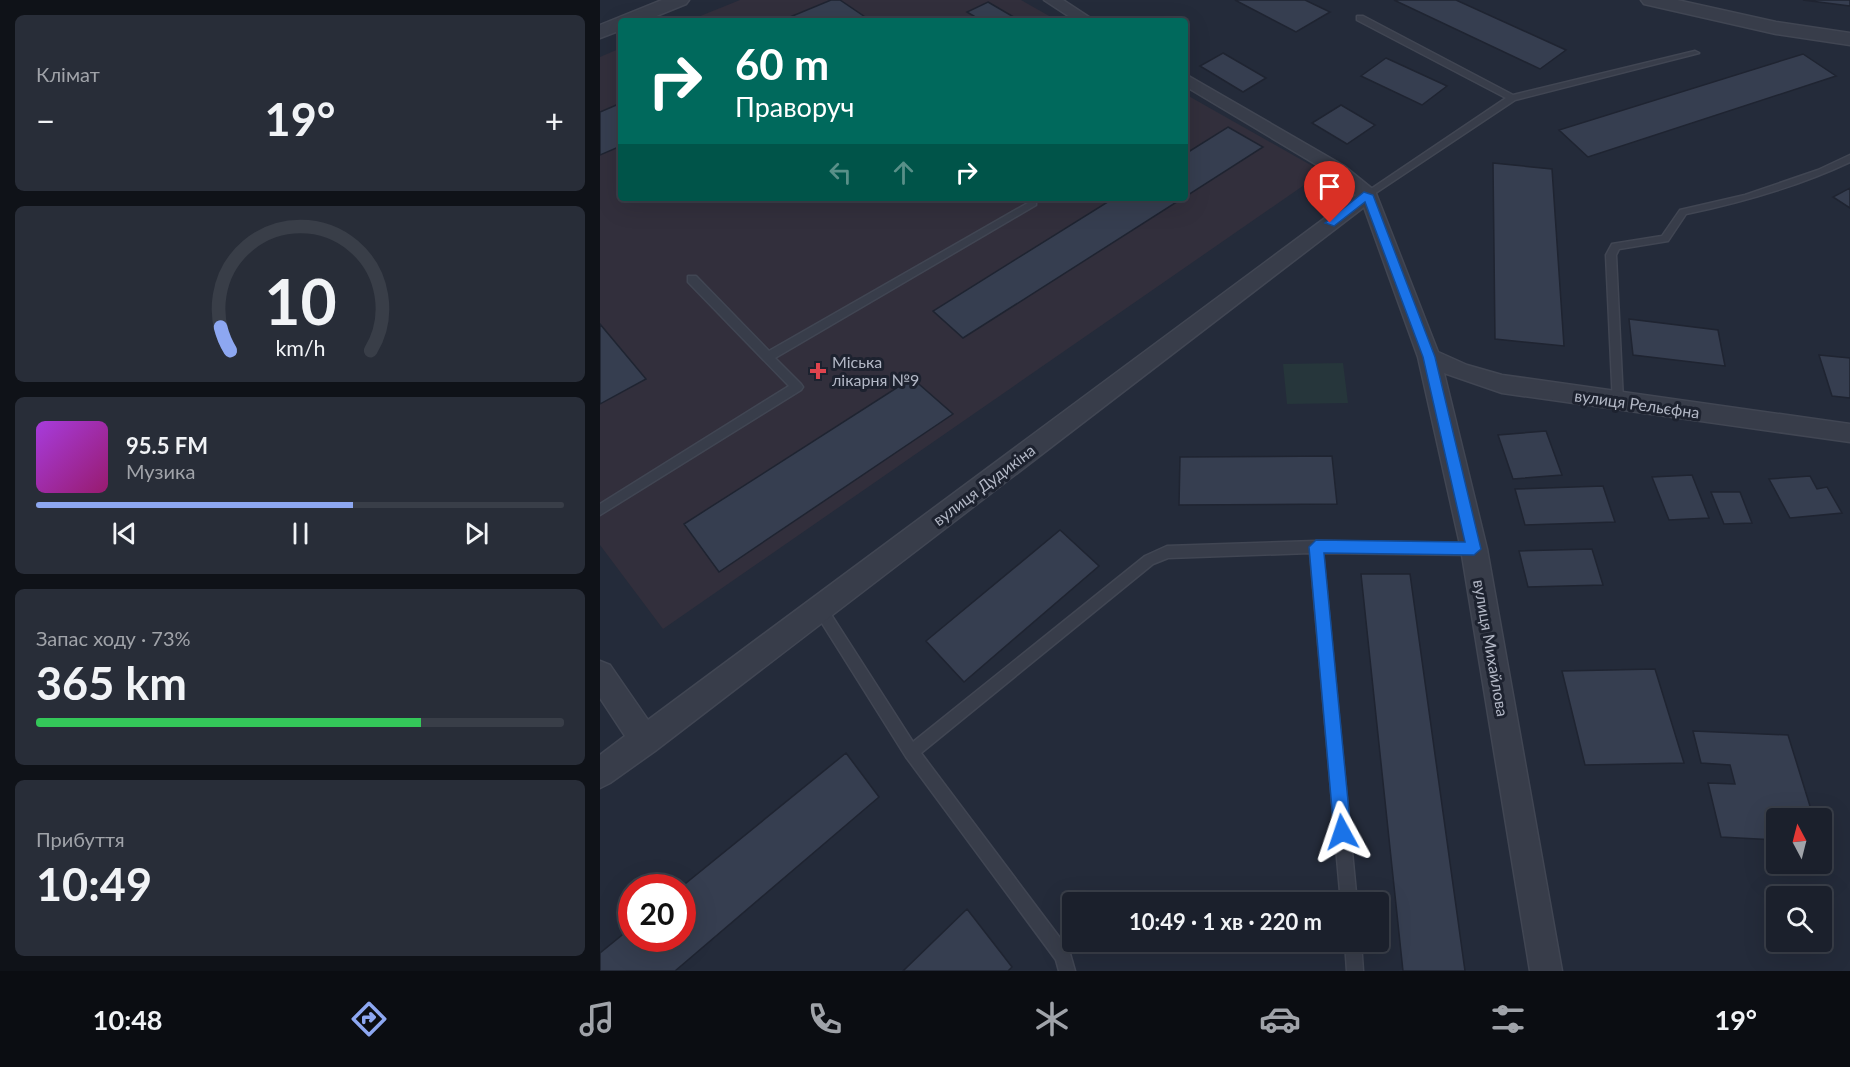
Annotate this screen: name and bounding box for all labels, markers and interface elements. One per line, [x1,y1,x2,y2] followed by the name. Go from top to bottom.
[735,39,829,89] text: 60 m
[636,42,714,120] icon: right
[36,62,100,86] text: Клімат
[735,90,855,123] text: Праворуч
[265,92,335,146] text: 19°
[36,100,55,140] text: −
[545,100,564,140] text: +
[824,156,857,189] icon: left
[887,156,920,189] icon: ahead
[950,156,983,189] icon: right
[1304,161,1355,223] pin
[1313,170,1346,203] icon: arrive
[264,263,336,338] text: 10
[275,336,325,362] text: km/h
[832,352,919,389] place label: Міська лікарня №9
[809,362,827,380] marker: Міська лікарня №9
[1573,385,1701,422] street label: вулиця Рельєфна
[126,432,208,459] text: 95.5 FM
[929,440,1039,529] street label: вулиця Дудикіна
[126,459,195,483] text: Музика
[108,517,141,550] icon: previous
[284,517,317,550] icon: pause
[460,517,493,550] icon: next
[1470,578,1513,718] street label: вулиця Михайлова
[36,626,191,650] text: Запас ходу · 73%
[36,656,187,710] text: 365 km
[1310,800,1374,864] position arrow
[1766,808,1832,874] north arrow
[1766,808,1832,952] map controls
[36,827,125,851] text: Прибуття
[36,857,152,911] text: 10:49
[618,874,696,952] speed limit sign: 20
[1766,886,1832,952] button: search
[1129,908,1322,935] text: 10:49 · 1 хв · 220 m
[348,998,390,1040] icon: directions
[576,998,618,1040] icon: music
[804,998,846,1040] icon: phone
[1031,998,1073,1040] icon: climate
[1259,998,1301,1040] icon: car
[1487,998,1529,1040] icon: filters
[93,1003,162,1036] text: 10:48
[1714,1003,1757,1036] text: 19°

